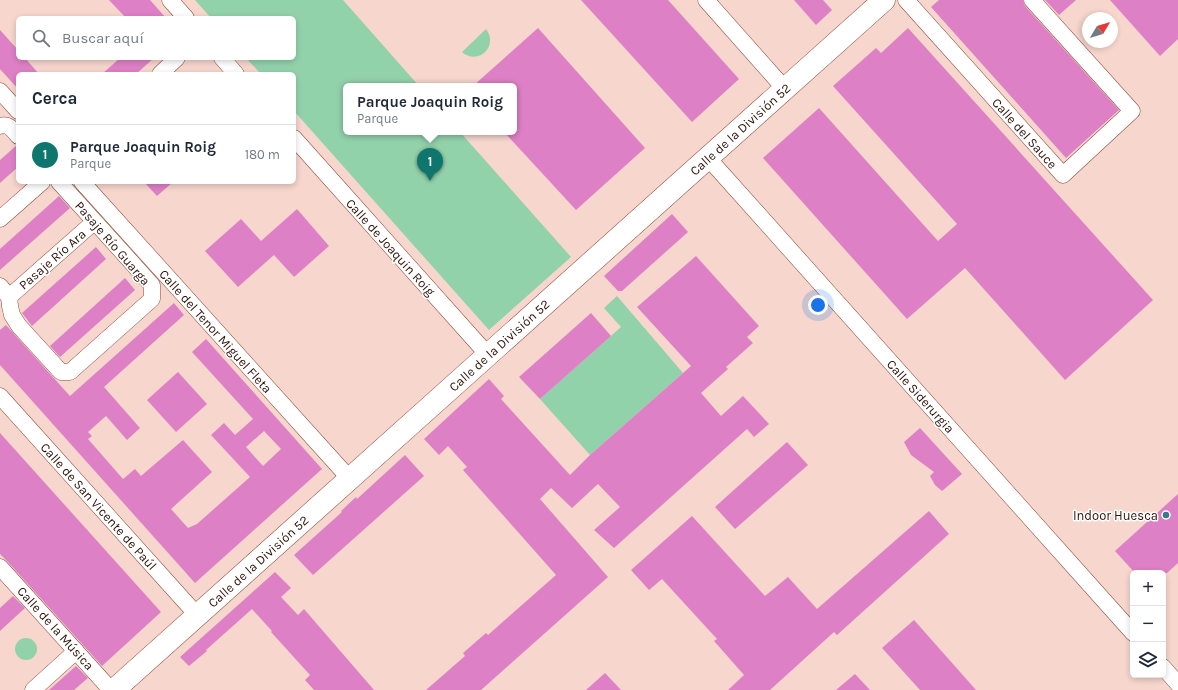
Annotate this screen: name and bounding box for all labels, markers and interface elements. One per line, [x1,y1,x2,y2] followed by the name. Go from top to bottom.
[1082,12,1118,48] north arrow
[16,16,296,60] search box
[30,27,52,49] icon: search
[62,29,144,47] text: Buscar aquí
[687,80,794,178] street label: Calle de la División 52
[343,83,517,135] popup
[32,88,77,108] text: Cerca
[357,93,503,111] text: Parque Joaquin Roig
[989,95,1060,172] street label: Calle del Sauce
[357,111,398,126] text: Parque
[70,138,216,156] text: Parque Joaquin Roig
[43,147,47,162] text: 1
[245,147,280,162] text: 180 m
[417,148,443,181] pin: 1
[70,156,111,171] text: Parque
[342,196,439,300] street label: Calle de Joaquin Roig
[72,198,153,288] street label: Pasaje Río Guarga
[16,226,89,292] street label: Pasaje Río Ara
[156,267,275,396] street label: Calle del Tenor Miguel Fleta
[808,295,828,315] your location
[446,296,553,394] street label: Calle de la División 52
[884,356,958,436] street label: Calle Siderurgia
[38,440,160,573] street label: Calle de San Vicente de Paúl
[1073,508,1158,523] place label: Indoor Huesca
[1161,510,1171,520] marker: Indoor Huesca
[205,512,312,610] street label: Calle de la División 52
[1130,570,1166,678] map controls
[1130,570,1166,606] button: +
[14,584,97,673] street label: Calle de la Música
[1130,606,1166,642] button: −
[1130,642,1166,678] button: layers

